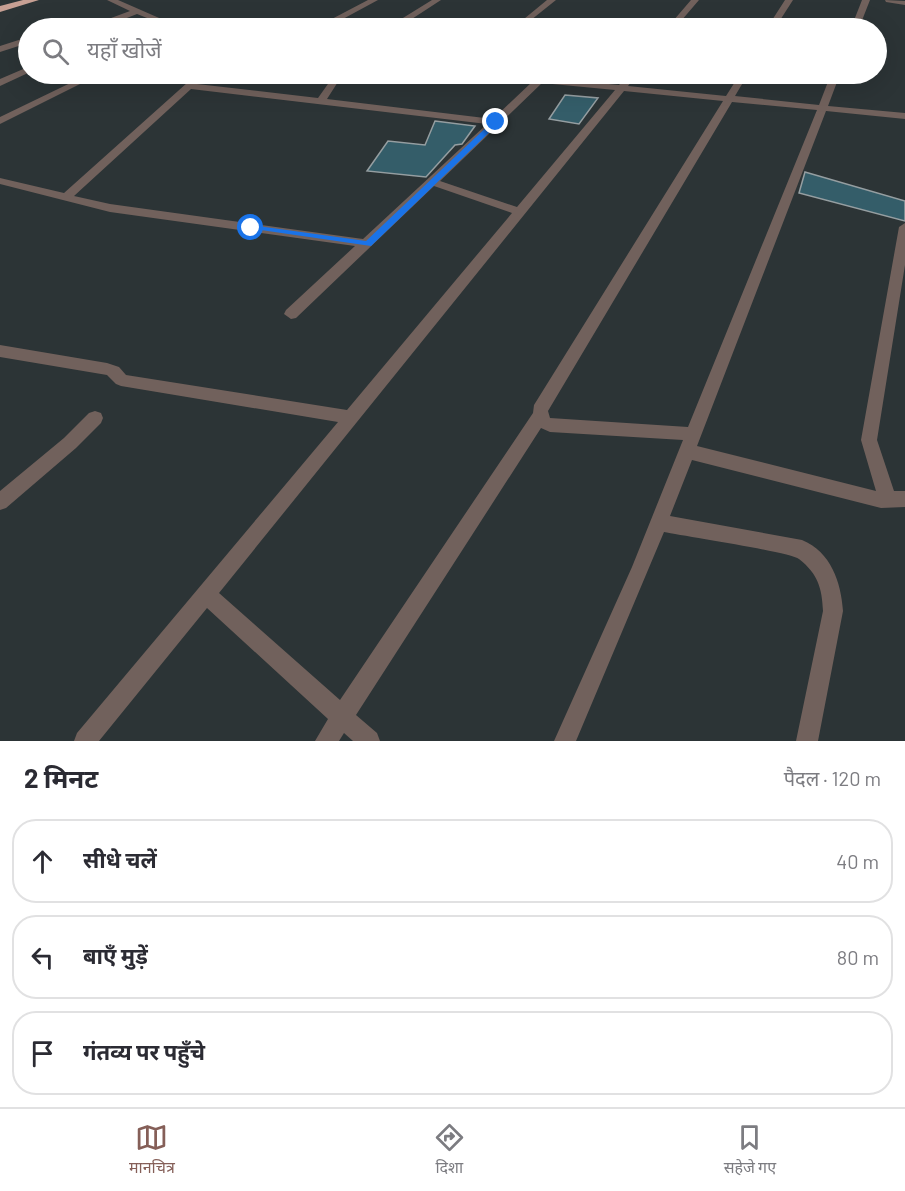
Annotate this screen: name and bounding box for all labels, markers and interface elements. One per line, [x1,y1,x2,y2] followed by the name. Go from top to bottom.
[18,18,887,84] search box
[39,35,72,68] icon: search
[87,36,162,62] text: यहाँ खोजें
[482,108,508,134] route end
[237,214,263,240] route start
[24,762,98,793] text: 2 मिनट
[784,766,881,790] text: पैदल · 120 m
[26,845,59,878] icon: ahead
[83,846,157,872] text: सीधे चलें
[836,849,879,873] text: 40 m
[26,941,59,974] icon: left
[83,942,148,968] text: बाएँ मुड़ें
[837,945,879,969] text: 80 m
[26,1037,59,1070] icon: arrive
[83,1038,205,1064] text: गंतव्य पर पहुँचे
[129,1121,175,1180] tab: मानचित्र
[433,1121,466,1180] tab: दिशा
[724,1121,776,1180] tab: सहेजे गए

